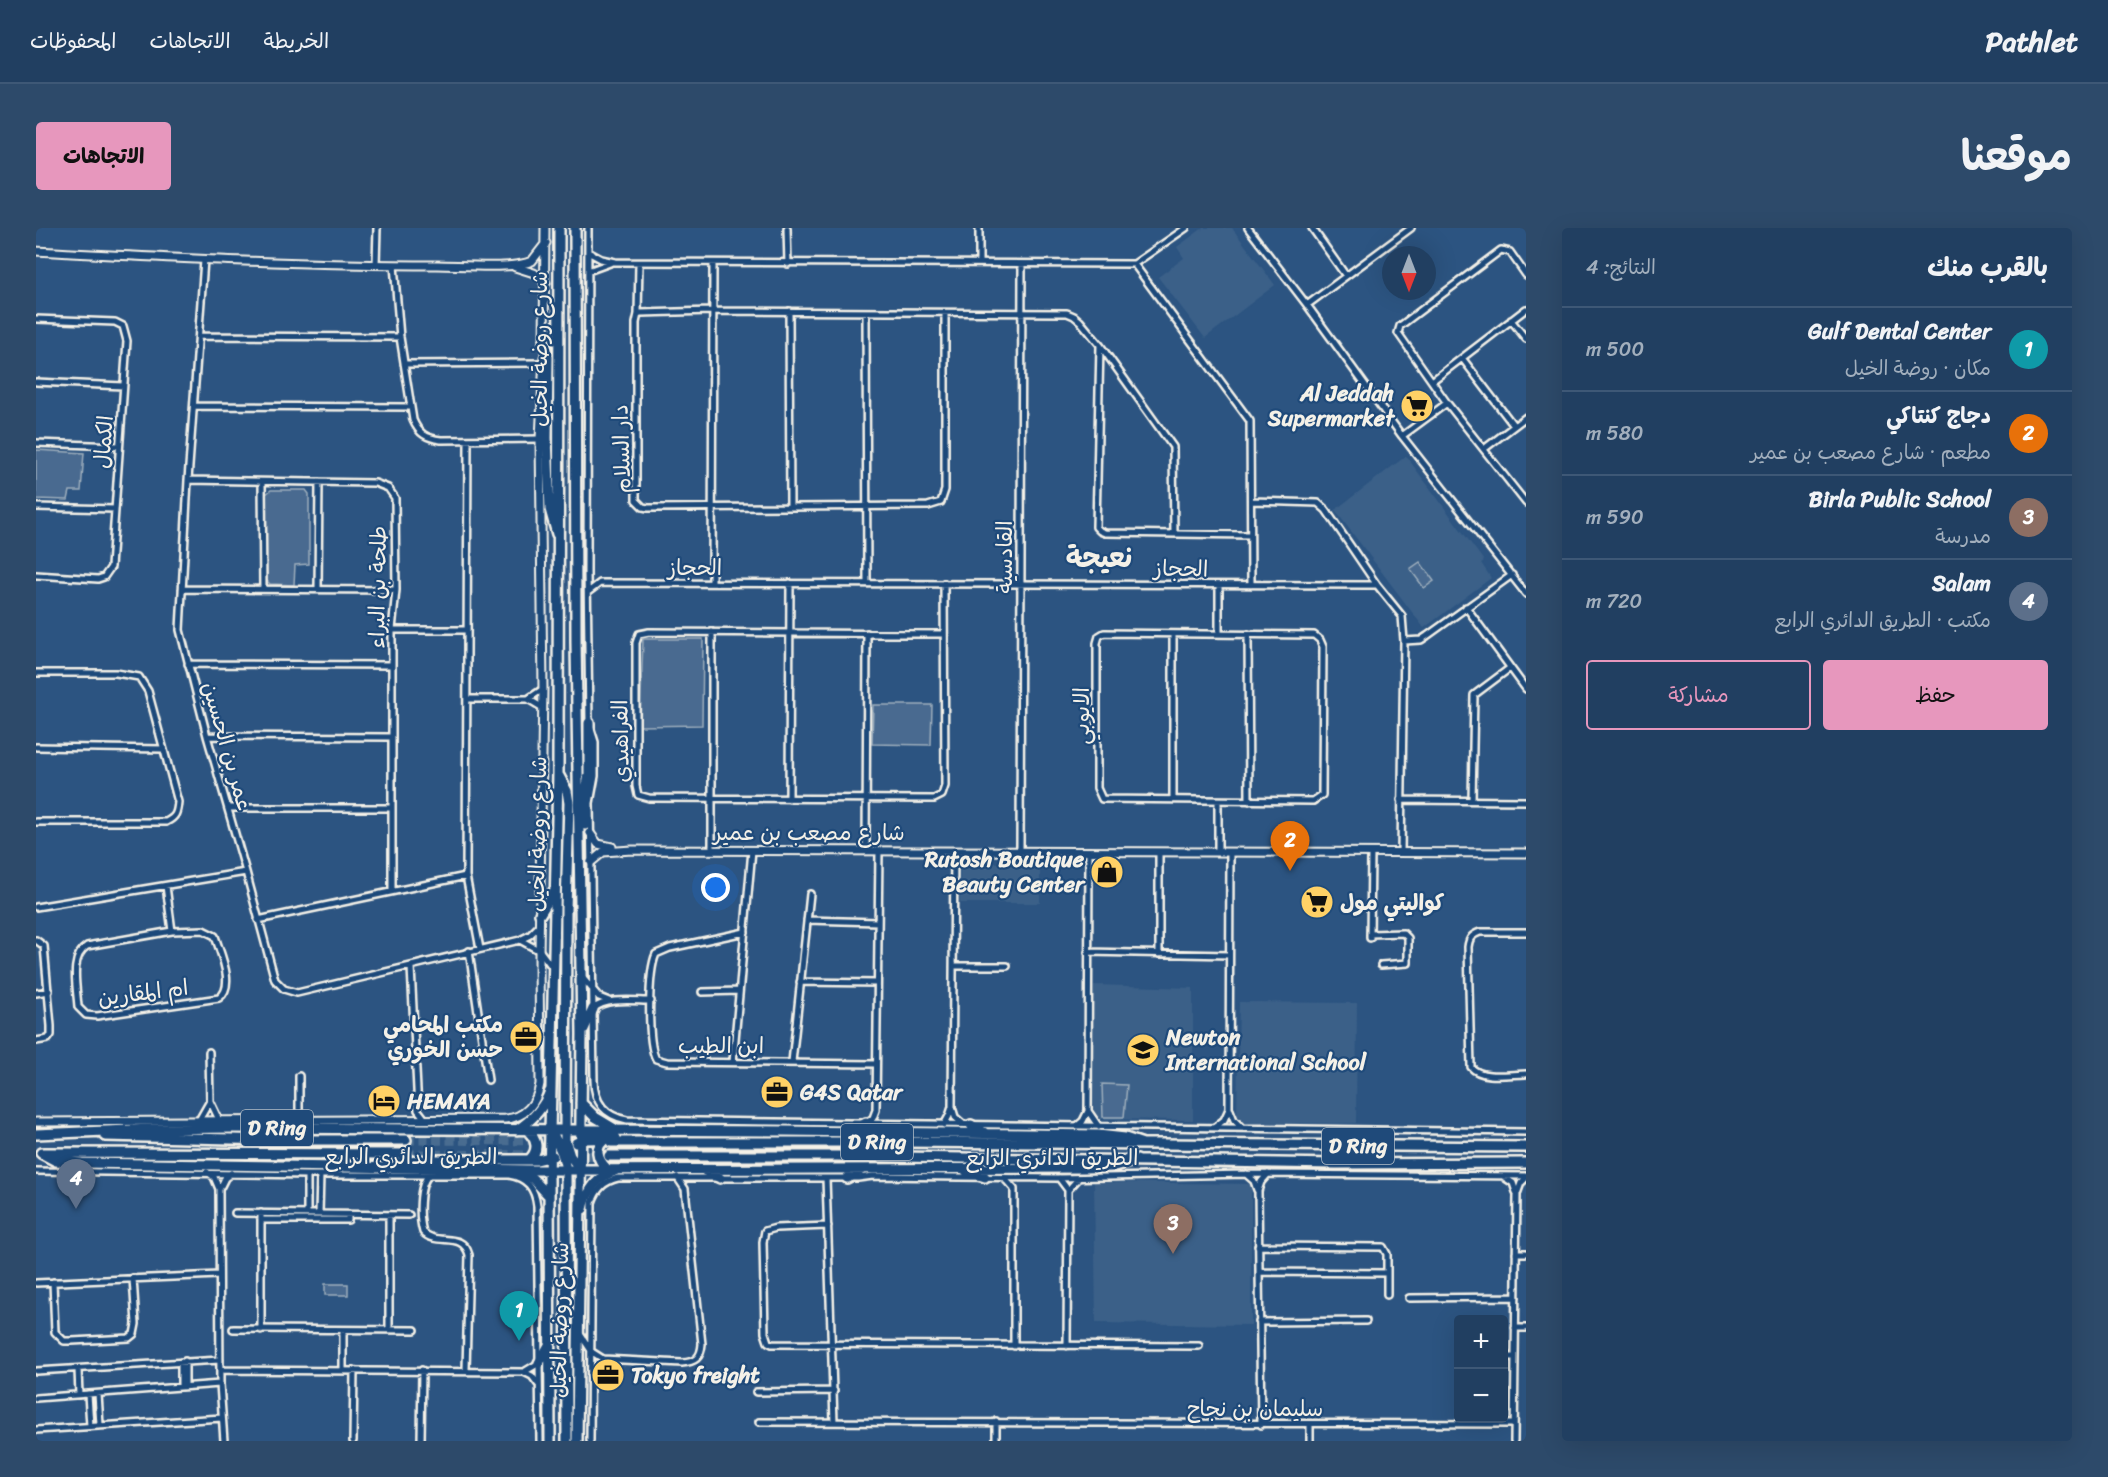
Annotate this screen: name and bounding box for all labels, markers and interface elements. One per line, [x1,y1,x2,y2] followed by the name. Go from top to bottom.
[1985,17,2078,66] text: Pathlet
[30,22,116,60] text: المحفوظات
[149,22,231,60] text: الاتجاهات
[264,22,329,60] text: الخريطة
[1961,119,2072,193] text: موقعنا
[36,122,171,190] button: الاتجاهات
[1927,244,2048,290] text: بالقرب منك
[1382,246,1436,300] north arrow
[1586,250,1656,285] text: النتائج: 4
[520,271,559,427] street label: شارع روضة الخيل
[1808,312,1991,351] text: Gulf Dental Center
[1586,332,1644,367] text: 500 m
[2024,332,2033,367] text: 1
[1845,351,1991,386] text: مكان · روضة الخيل
[1267,374,1395,438] place label: Al Jeddah Supermarket
[1399,388,1435,424] supermarket icon: Al Jeddah Supermarket
[1886,396,1991,435] text: دجاج كنتاكي
[600,404,643,494] street label: دار السلام
[82,414,125,470] street label: الكمال
[1586,416,1644,451] text: 580 m
[2023,416,2034,451] text: 2
[1750,435,1991,470] text: مطعم · شارع مصعب بن عمير
[1809,480,1991,519] text: Birla Public School
[1586,500,1644,535] text: 590 m
[2023,500,2034,535] text: 3
[1935,519,1991,554] text: مدرسة
[985,520,1024,594] street label: القادسية
[357,525,398,649] street label: طلحة بن البراء
[1066,533,1132,582] district label: نعيجة
[666,548,722,587] street label: الحجاز
[1151,548,1209,588] street label: الحجاز
[1932,564,1991,603] text: Salam
[1586,584,1642,619] text: 720 m
[2022,584,2035,619] text: 4
[1774,603,1991,638] text: مكتب · الطريق الدائري الرابع
[1586,660,1811,730] button: مشاركة
[1823,660,2048,730] button: حفظ
[191,677,265,815] street label: عمر بن الحسين
[1062,687,1101,745] street label: الايوبي
[600,699,641,783] street label: الفراهيدي
[517,756,558,912] street label: شارع روضة الخيل
[711,813,905,852] street label: شارع مصعب بن عمير
[1270,822,1310,871] pin: 2
[924,840,1086,904] place label: Rutosh Boutique Beauty Center
[1089,854,1125,890] shop icon: Rutosh Boutique Beauty Center
[701,873,730,902] your location
[1340,883,1445,922] place label: كواليتي مول
[1299,884,1335,920] supermarket icon: كواليتي مول
[95,968,191,1017] street label: ام المقارين
[383,1005,503,1069] place label: مكتب المحامي حسن الخوري
[1165,1018,1368,1082] place label: Newton International School
[508,1019,544,1055] office icon: مكتب المحامي حسن الخوري
[678,1026,764,1065] street label: ابن الطيب
[1125,1032,1161,1068] school or university icon: Newton International School
[799,1073,904,1112] place label: G4S Qatar
[759,1074,795,1110] office icon: G4S Qatar
[406,1082,491,1121] place label: HEMAYA
[366,1083,402,1119] hotel icon: HEMAYA
[241,1110,313,1146] road number: D Ring
[841,1124,913,1160] road number: D Ring
[1322,1128,1394,1164] road number: D Ring
[325,1137,498,1176] street label: الطريق الدائري الرابع
[966,1138,1139,1177] street label: الطريق الدائري الرابع
[56,1160,96,1209] pin: 4
[1154,1204,1192,1254] pin: 3
[539,1242,580,1398] street label: شارع روضة الخيل
[500,1292,538,1341] pin: 1
[1454,1315,1508,1423] map controls
[1454,1315,1508,1369] button: +
[631,1356,760,1395] place label: Tokyo freight
[590,1357,626,1393] office icon: Tokyo freight
[1454,1369,1508,1423] button: −
[1187,1389,1323,1428] street label: سليمان بن نجاح

